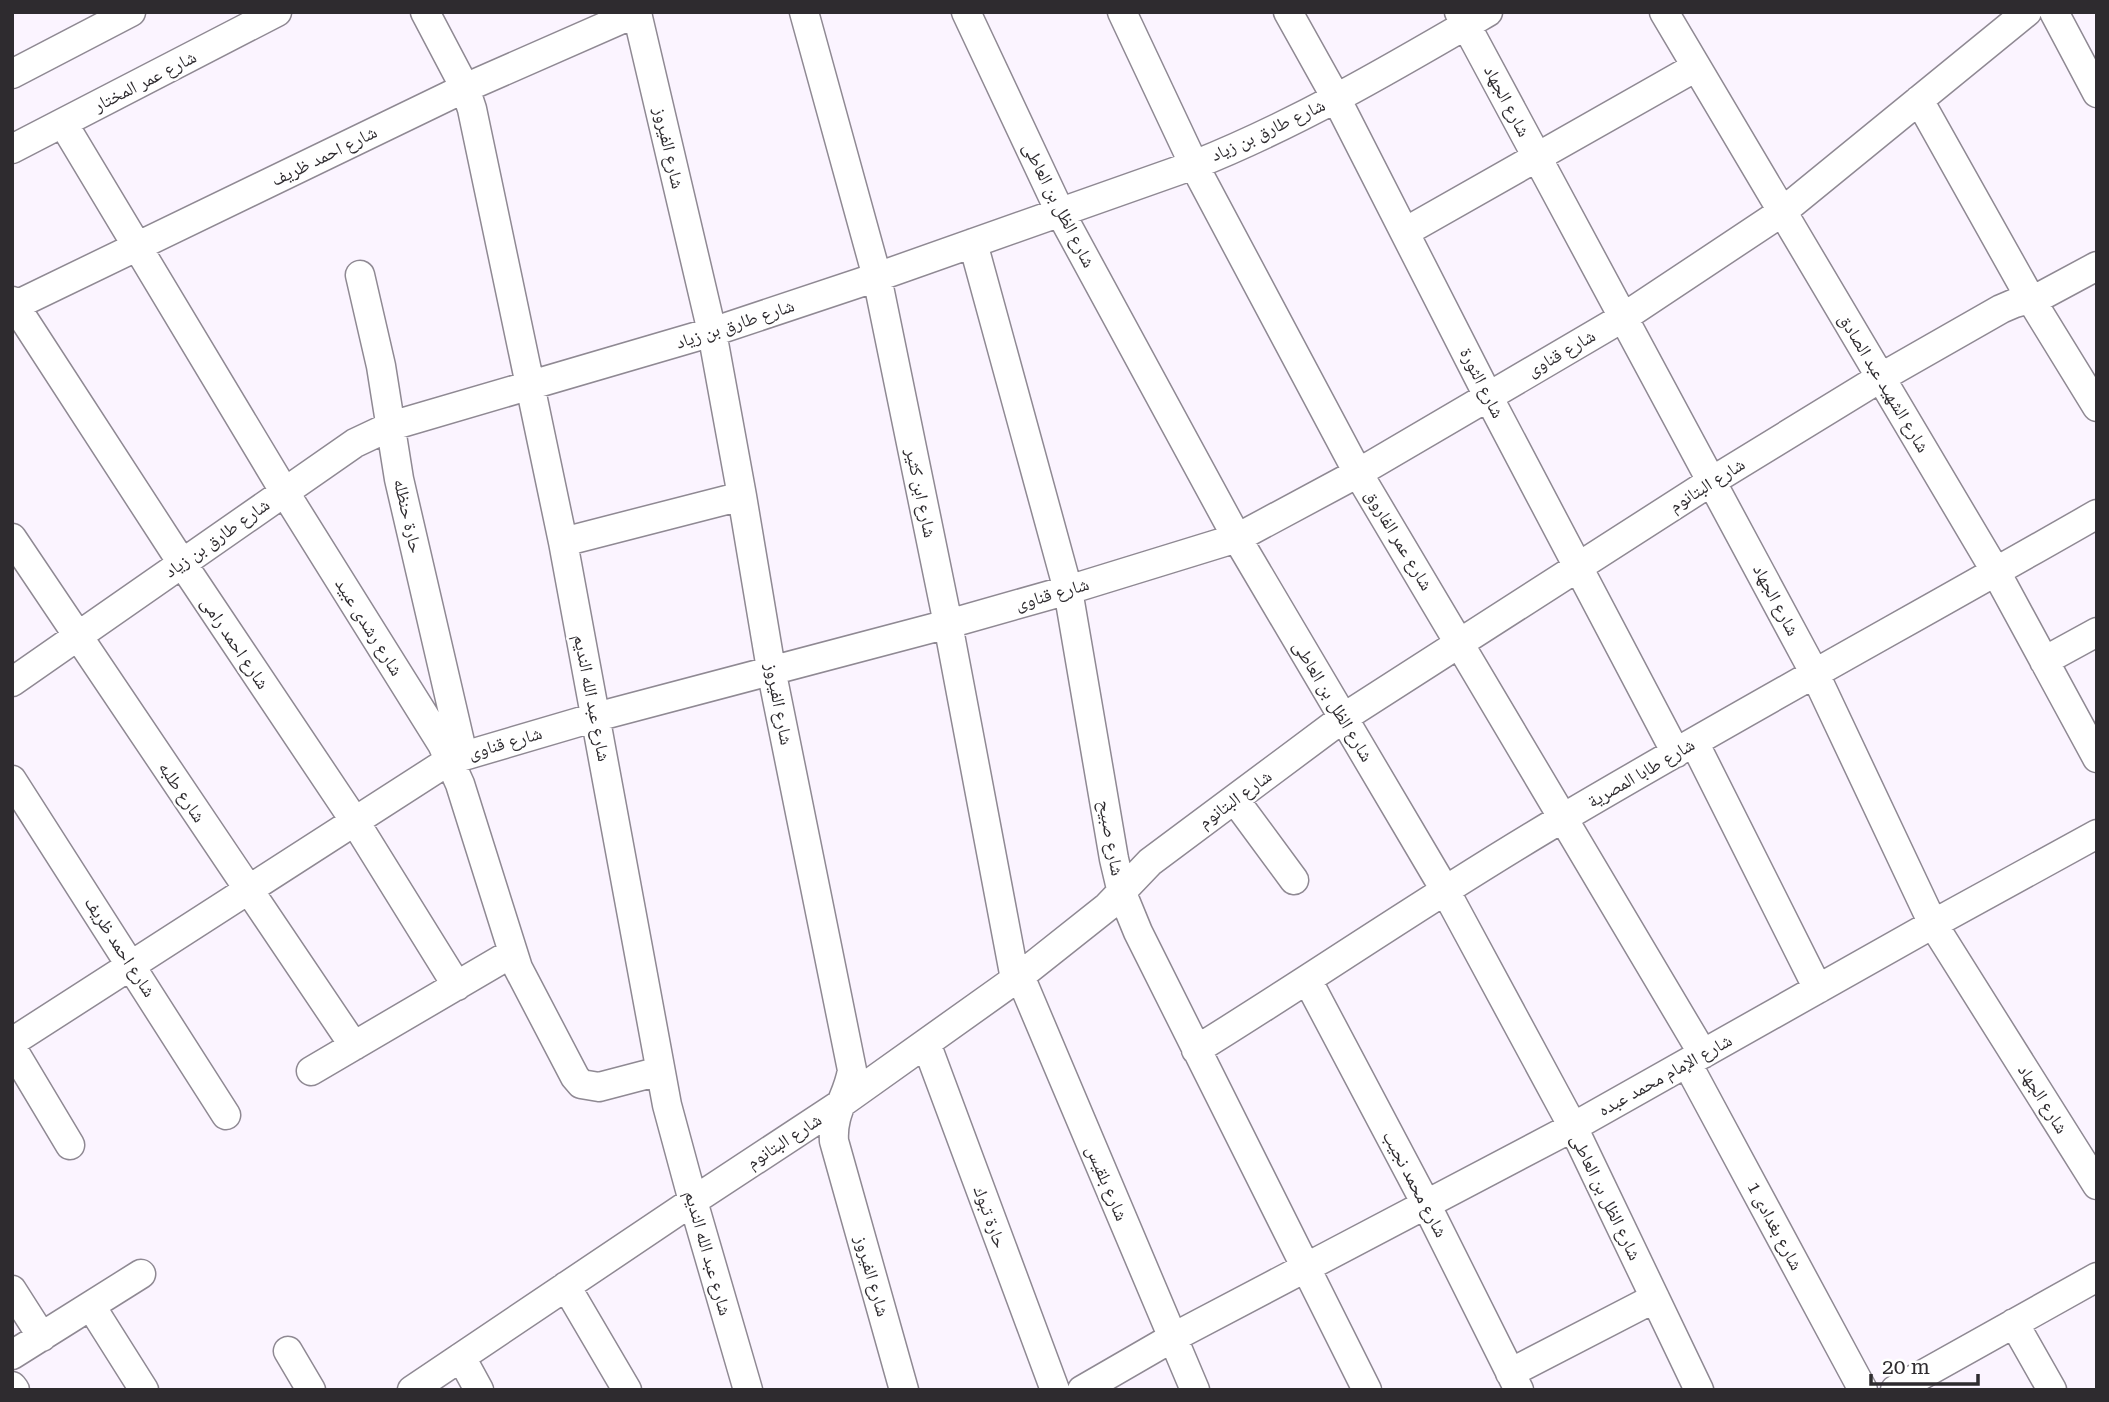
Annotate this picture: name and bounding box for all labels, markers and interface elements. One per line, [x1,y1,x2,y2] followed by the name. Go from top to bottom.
[89,46,200,117] street label: شارع عمر المختار
[1479,62,1535,140] street label: شارع الجهاد
[1207,94,1329,166] street label: شارع طارق بن زياد
[649,104,689,191] street label: شارع الفيروز
[267,121,381,191] street label: شارع احمد ظريف
[1018,139,1100,271] street label: شارع الظل بن العاطى
[673,294,797,354] street label: شارع طارق بن زياد
[1834,309,1934,457] street label: شارع الشهيد عبد الصادق
[1523,325,1599,381] street label: شارع قناوى
[1455,344,1509,422] street label: شارع الثورة
[901,445,941,540] street label: شارع ابن كثير
[1665,453,1750,518] street label: شارع البتانوم
[390,477,427,555] street label: حارة حنظله
[1360,486,1438,594] street label: شارع عمر الفاروق
[160,494,274,582] street label: شارع طارق بن زياد
[1748,561,1804,639] street label: شارع الجهاد
[1013,573,1091,615] street label: شارع قناوى
[330,574,408,680] street label: شارع رشدى عبيد
[196,593,274,693] street label: شارع احمد رامى
[568,633,615,764] street label: شارع عبد الله النديم
[1288,636,1378,766] street label: شارع الظل بن العاطى
[760,660,798,747] street label: شارع الفيروز
[466,722,544,764] street label: شارع قناوى
[1583,733,1699,813] street label: شارع طابا المصرية
[154,757,210,827] street label: شارع طلبه
[1194,765,1277,834] street label: شارع البتانوم
[1093,798,1128,878] street label: شارع صبيح
[79,893,161,1001] street label: شارع احمد ظريف
[1594,1029,1736,1122] street label: شارع الإمام محمد عبده
[2013,1060,2073,1138] street label: شارع الجهاد
[742,1109,826,1174] street label: شارع البتانوم
[1378,1127,1452,1241] street label: شارع محمد نجيب
[1566,1130,1646,1264] street label: شارع الظل بن العاطى
[1081,1142,1133,1224] street label: شارع بلقيس
[1742,1178,1808,1274] street label: شارع بغدادى 1
[969,1183,1011,1251] street label: حارة تبوك
[679,1188,736,1318] street label: شارع عبد الله النديم
[850,1232,894,1319] street label: شارع الفيروز
[1871,1342,1978,1386] scale bar
[1882,1355,1930,1379] text: 20 m

